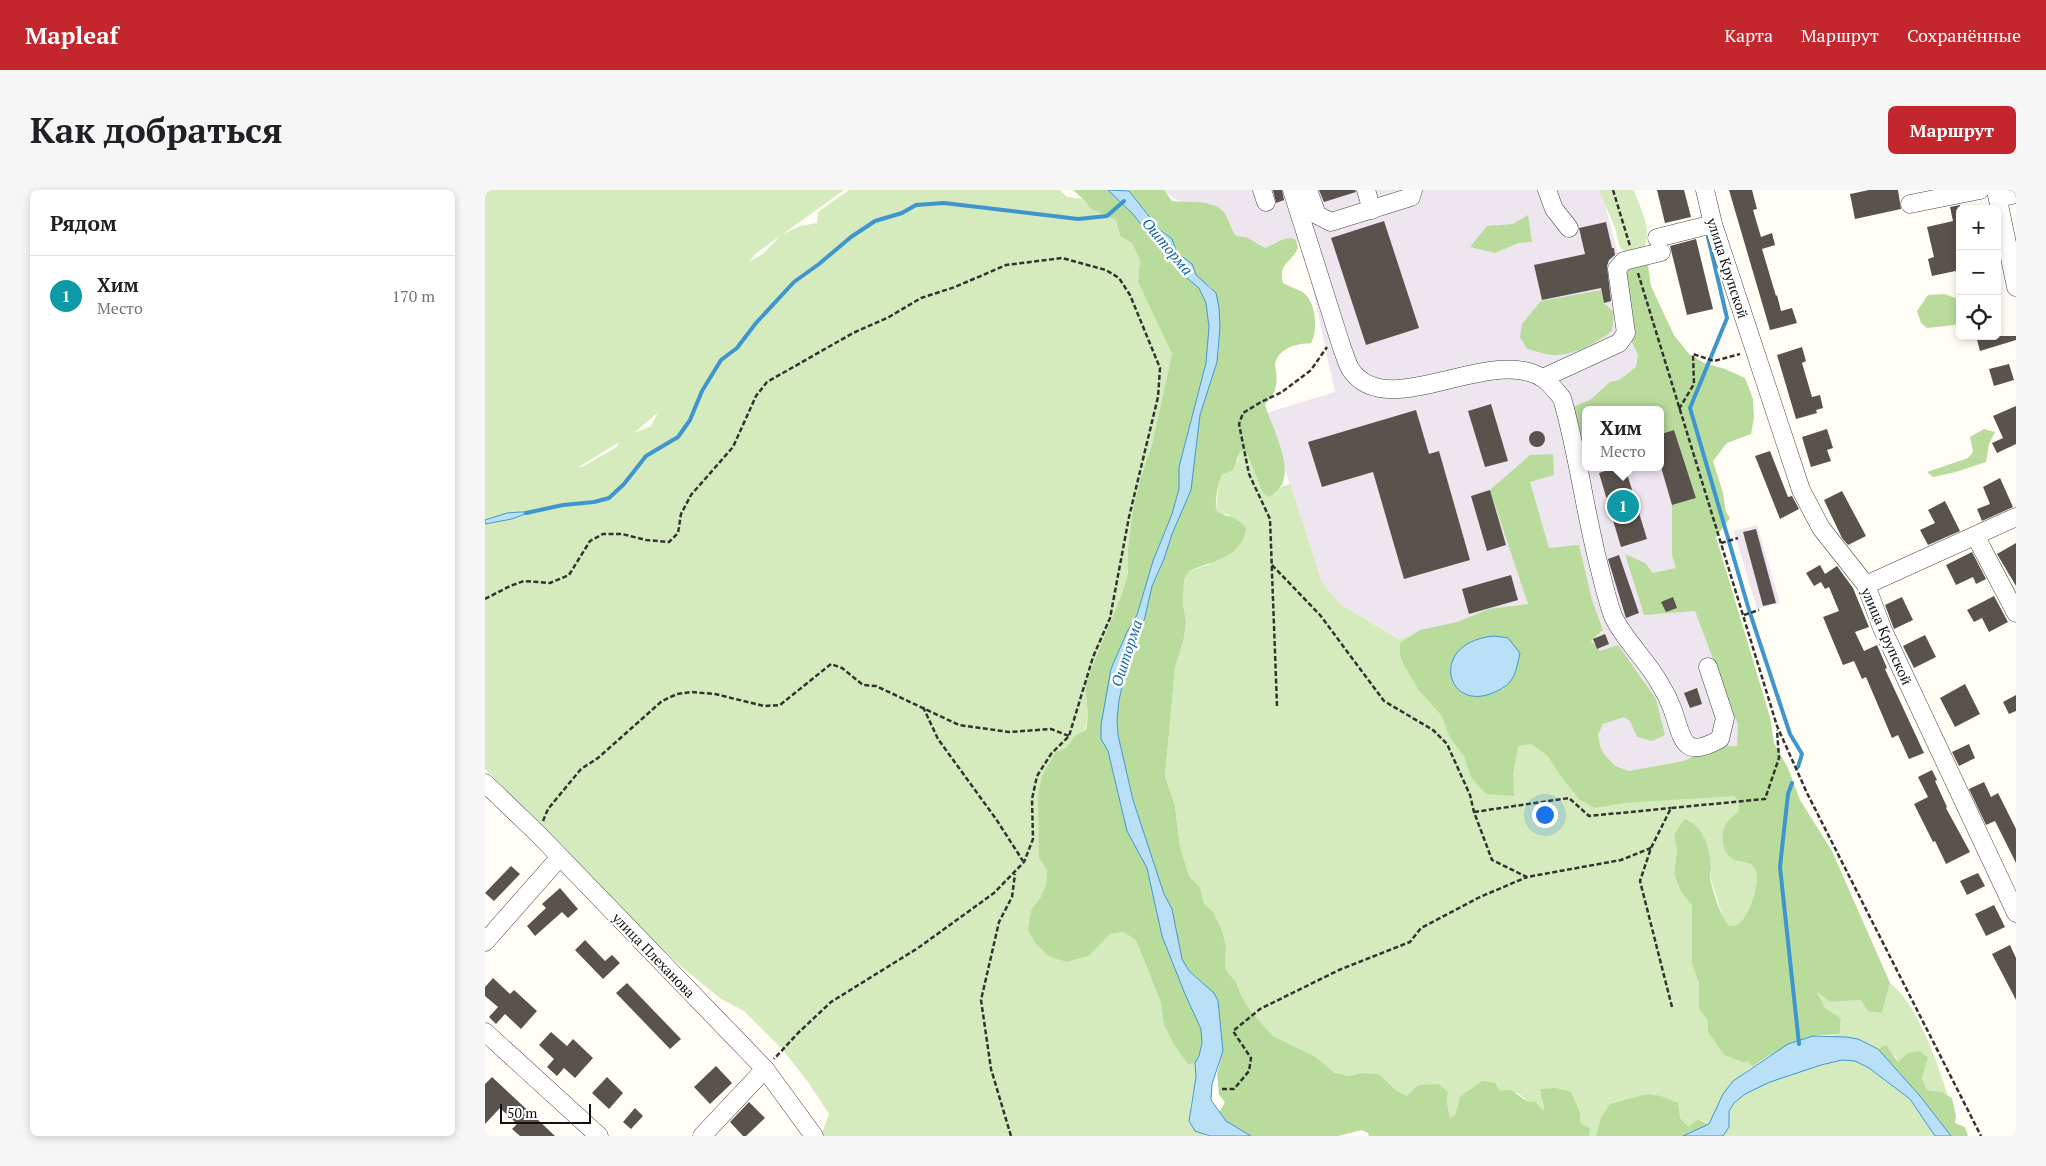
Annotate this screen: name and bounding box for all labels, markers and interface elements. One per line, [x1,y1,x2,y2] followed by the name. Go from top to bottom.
[25,19,118,51] text: Mapleaf
[1724,23,1773,47] text: Карта
[1801,23,1879,47] text: Маршрут
[1907,23,2021,47] text: Сохранённые
[1888,106,2016,154] button: Маршрут
[30,107,283,153] text: Как добраться
[1956,205,2001,340] map controls
[1956,205,2001,250] button: +
[50,209,117,237] text: Рядом
[1138,213,1198,279] water label: Ошторма
[1702,214,1753,321] street label: улица Крупской
[1956,250,2001,295] button: −
[97,272,139,297] text: Хим
[61,285,71,307] text: 1
[392,285,435,307] text: 170 m
[1956,295,2001,340] button: locate
[97,297,143,319] text: Место
[1582,406,1664,471] popup
[1600,415,1642,440] text: Хим
[1600,440,1646,462] text: Место
[1607,487,1639,525] pin: 1
[1857,583,1917,688] street label: улица Крупской
[1106,617,1146,689] water label: Ошторма
[1532,802,1558,828] your location
[608,908,700,1002] street label: улица Плеханова
[500,1101,591,1124] scale bar
[507,1103,537,1122] text: 50 m

